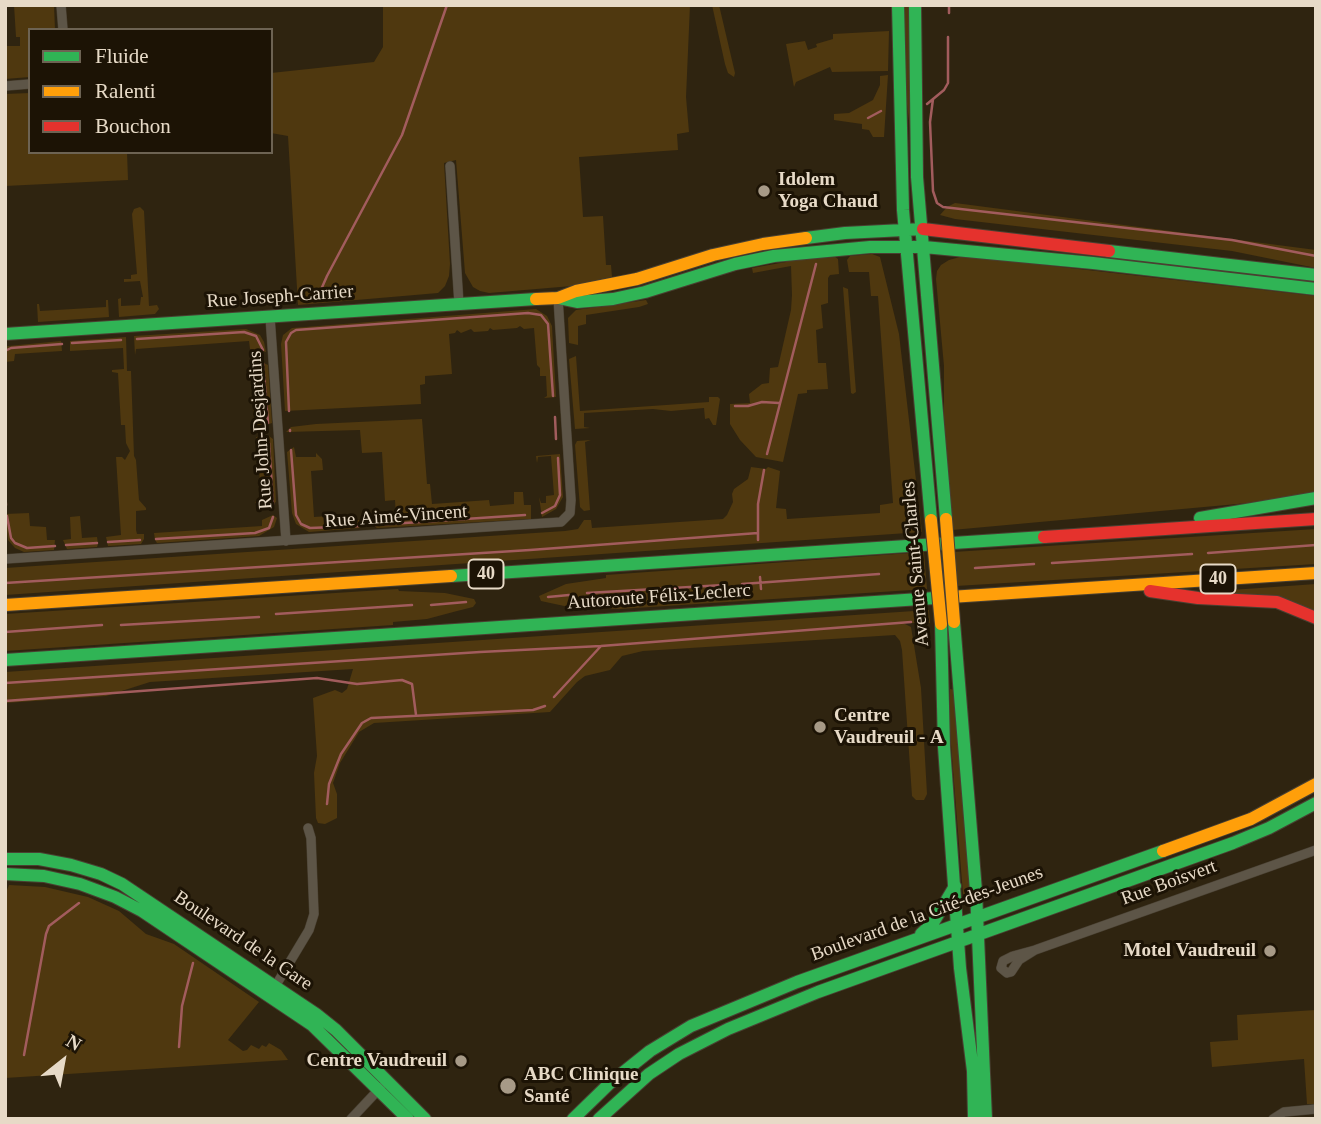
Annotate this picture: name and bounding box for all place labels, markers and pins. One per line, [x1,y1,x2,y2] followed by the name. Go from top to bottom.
[778,169,878,213] place label: Idolem Yoga Chaud
[756,183,772,199] marker: Idolem Yoga Chaud
[834,705,944,749] place label: Centre Vaudreuil - A
[812,719,828,735] marker: Centre Vaudreuil - A
[1124,940,1256,962] place label: Motel Vaudreuil
[1262,943,1278,959] marker: Motel Vaudreuil
[306,1050,447,1072] place label: Centre Vaudreuil
[453,1053,469,1069] marker: Centre Vaudreuil
[524,1064,639,1108] place label: ABC Clinique Santé
[498,1076,518,1096] marker: ABC Clinique Santé

